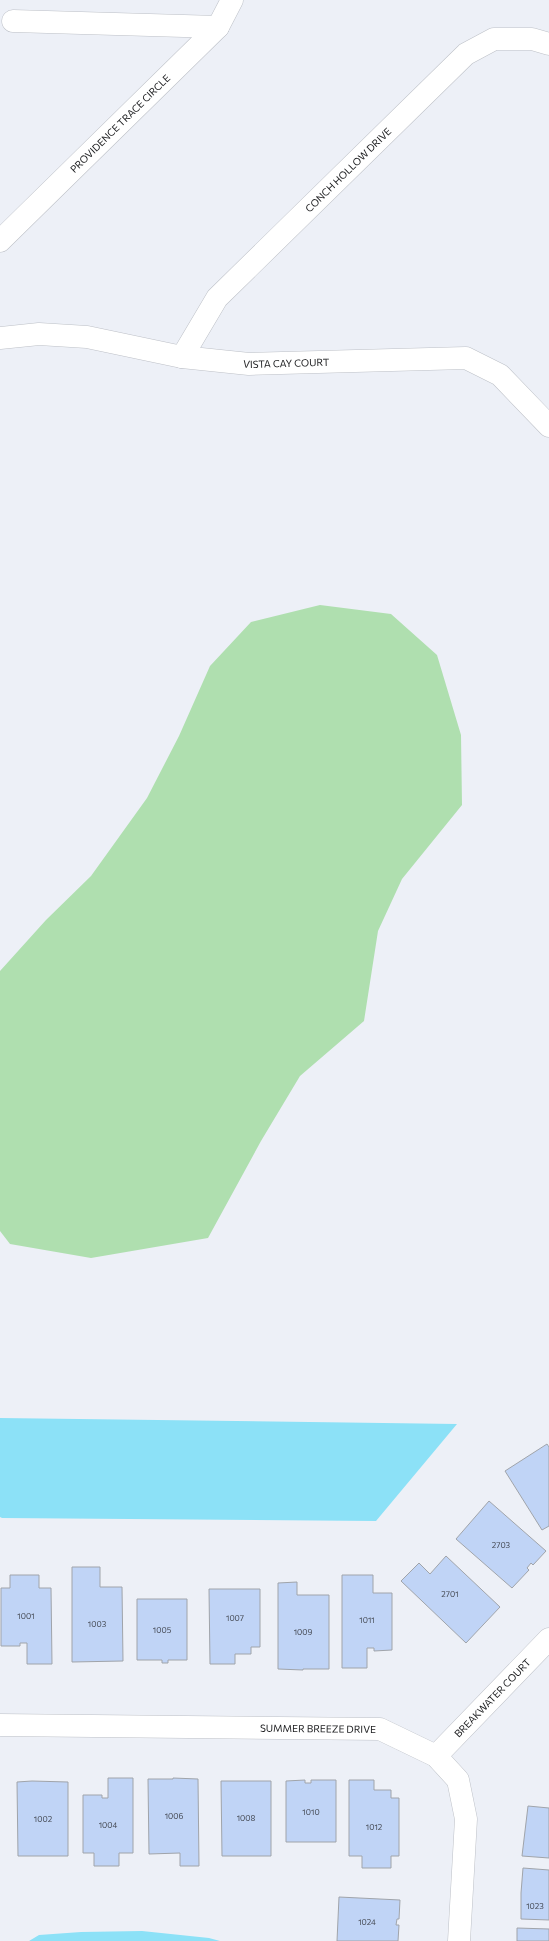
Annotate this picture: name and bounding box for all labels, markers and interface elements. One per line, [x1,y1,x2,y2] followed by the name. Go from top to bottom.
[67,72,172,175] street label: PROVIDENCE TRACE CIRCLE
[303,125,394,214] street label: CONCH HOLLOW DRIVE
[242,356,330,370] street label: VISTA CAY COURT
[492,1540,511,1550] house number: 2703
[441,1589,459,1599] house number: 2701
[17,1611,35,1621] house number: 1001
[226,1613,244,1623] house number: 1007
[359,1615,375,1625] house number: 1011
[88,1619,107,1629] house number: 1003
[153,1625,172,1635] house number: 1005
[294,1627,313,1637] house number: 1009
[452,1656,533,1739] street label: BREAKWATER COURT
[260,1722,376,1735] street label: SUMMER BREEZE DRIVE
[302,1807,320,1817] house number: 1010
[165,1811,184,1821] house number: 1006
[237,1813,256,1823] house number: 1008
[34,1814,53,1824] house number: 1002
[99,1820,118,1830] house number: 1004
[366,1822,383,1832] house number: 1012
[526,1901,544,1911] house number: 1023
[358,1917,376,1927] house number: 1024

